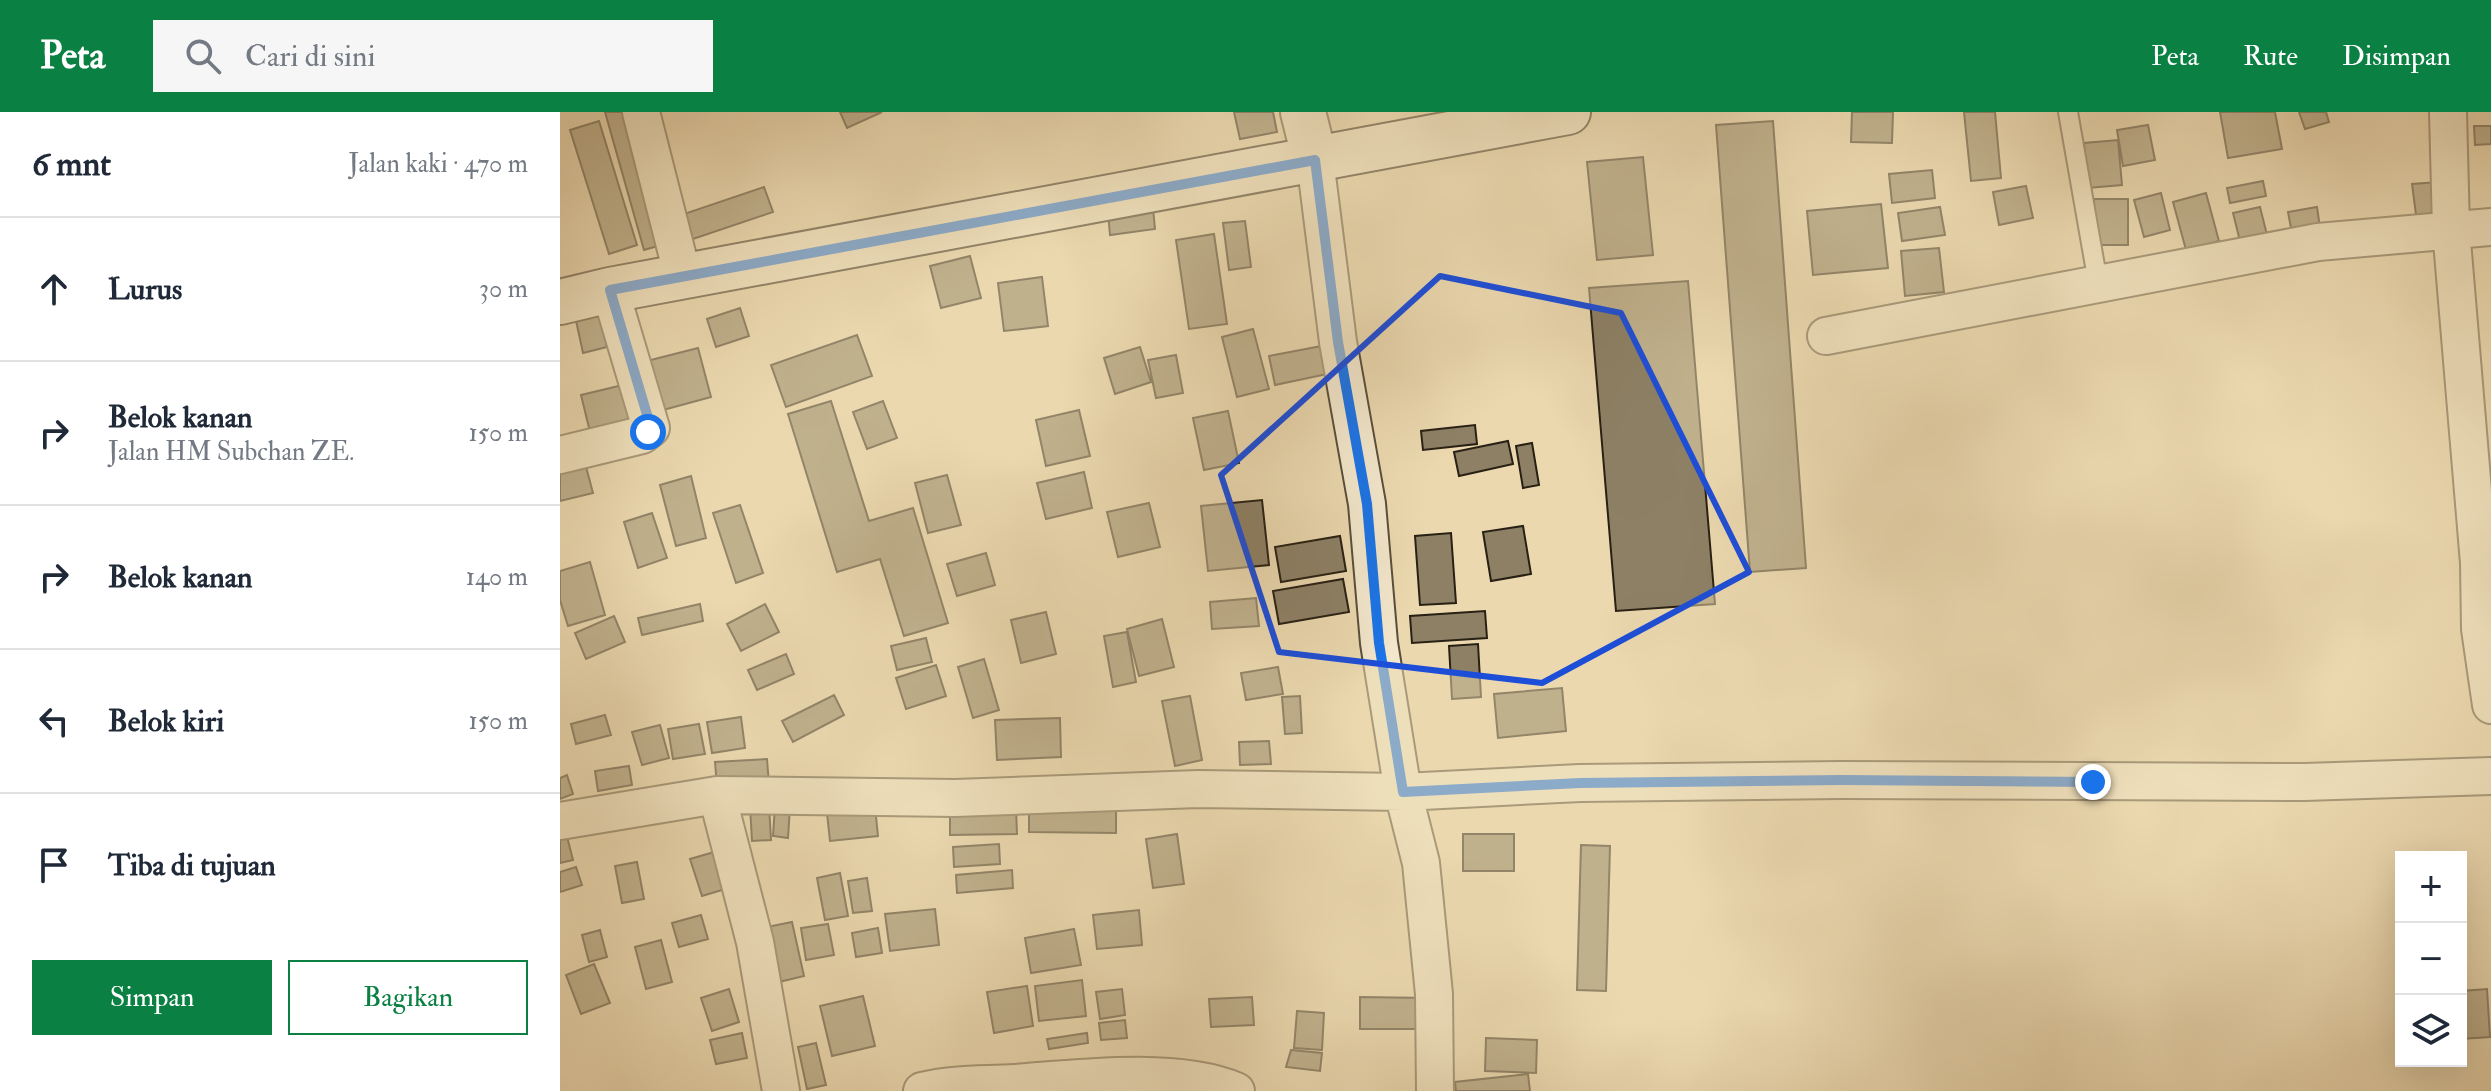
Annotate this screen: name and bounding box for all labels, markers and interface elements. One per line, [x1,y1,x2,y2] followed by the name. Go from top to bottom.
[153,20,713,92] search box
[40,32,105,80] text: Peta
[181,34,225,78] icon: search
[245,38,376,75] text: Cari di sini
[2151,39,2199,74] text: Peta
[2243,39,2298,74] text: Rute
[2342,39,2451,74] text: Disimpan
[32,143,111,186] text: 6 mnt
[349,148,528,180] text: Jalan kaki · 470 m
[32,267,76,311] icon: ahead
[108,271,182,308] text: Lurus
[479,273,528,305] text: 30 m
[108,399,252,436] text: Belok kanan
[32,411,76,455] icon: right
[630,414,666,450] route start
[469,417,528,449] text: 150 m
[108,436,354,468] text: Jalan HM Subchan ZE.
[32,555,76,599] icon: right
[108,559,252,596] text: Belok kanan
[466,561,528,593] text: 140 m
[32,699,76,743] icon: left
[108,703,224,740] text: Belok kiri
[469,705,528,737] text: 150 m
[2075,764,2111,800] route end
[32,843,76,887] icon: arrive
[108,847,276,884] text: Tiba di tujuan
[2395,851,2467,1067] map controls
[2395,851,2467,923] button: +
[2395,923,2467,995] button: −
[32,960,272,1035] button: Simpan
[288,960,528,1035] button: Bagikan
[2395,995,2467,1067] button: layers

